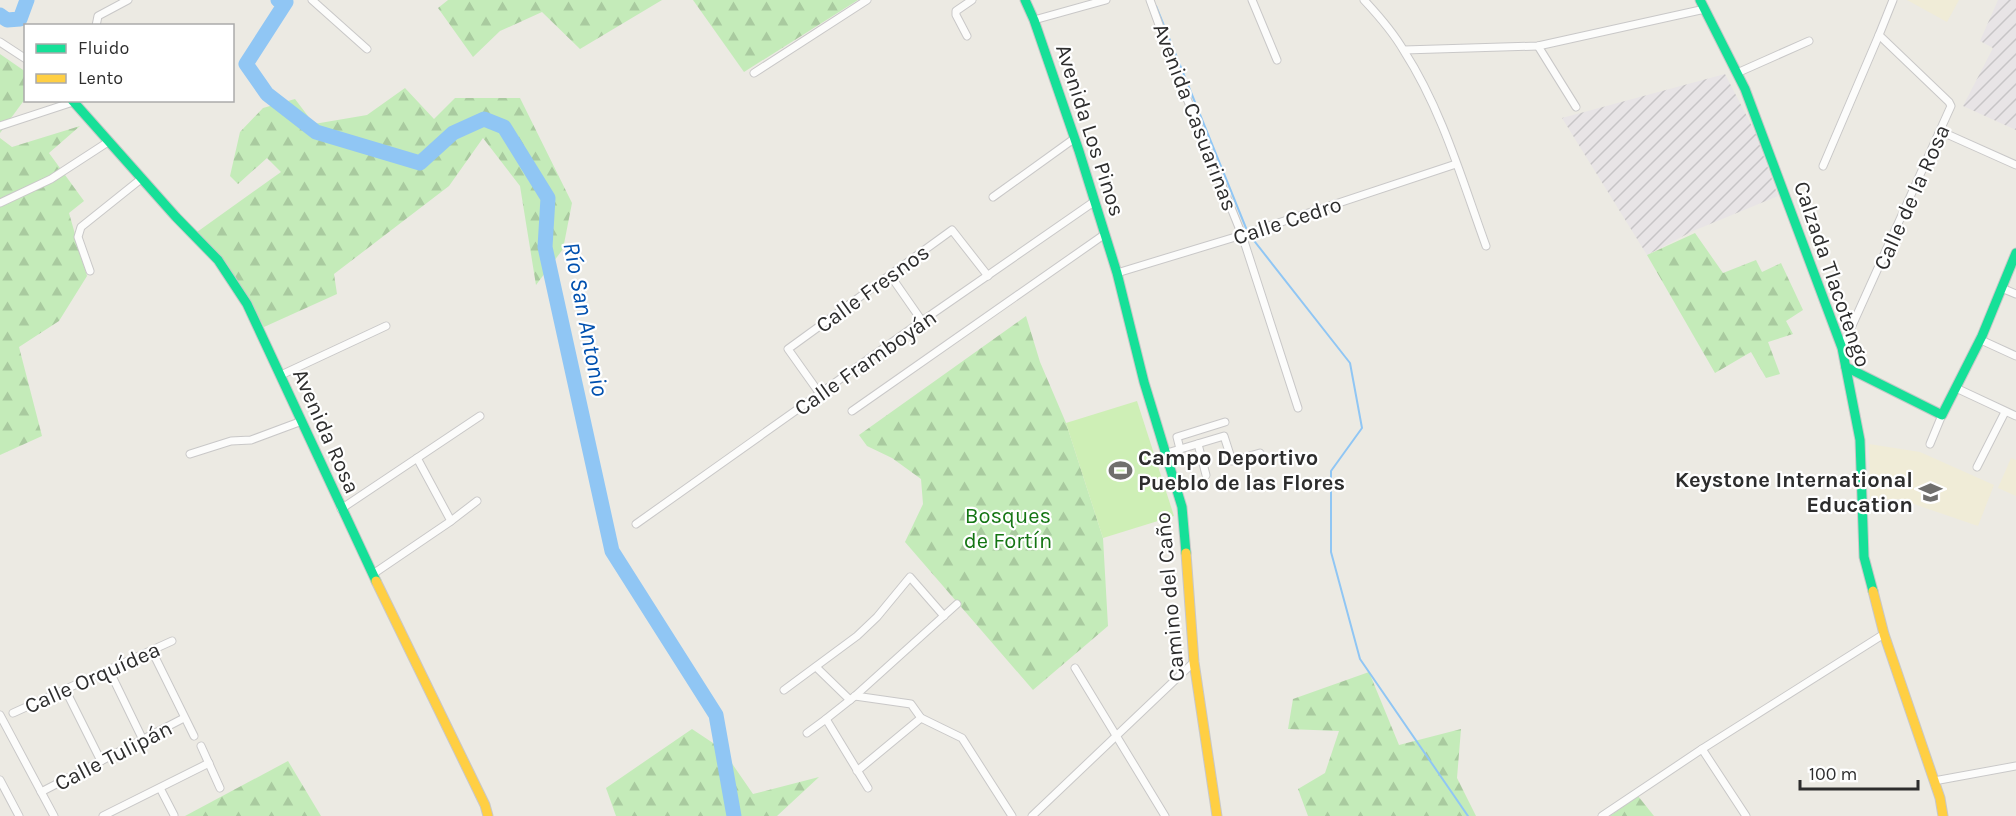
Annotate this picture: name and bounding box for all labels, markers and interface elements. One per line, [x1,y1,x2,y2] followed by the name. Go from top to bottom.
[1147,20,1243,215] street label: Avenida Casuarinas
[24,24,234,102] legend
[78,37,129,59] text: Fluido
[1050,41,1130,220] street label: Avenida Los Pinos
[78,67,123,89] text: Lento
[1868,121,1956,274] street label: Calle de la Rosa
[1788,178,1876,371] street label: Calzada Tlacotengo
[1230,191,1345,251] street label: Calle Cedro
[557,239,615,399] water label: Río San Antonio
[811,239,934,339] street label: Calle Fresnos
[790,304,942,421] street label: Calle Framboyán
[287,365,365,498] street label: Avenida Rosa
[1138,445,1345,496] place label: Campo Deportivo Pueblo de las Flores
[1107,457,1133,483] sports icon: Campo Deportivo Pueblo de las Flores
[1675,467,1913,518] place label: Keystone International Education
[1918,479,1944,505] school or university icon: Keystone International Education
[964,503,1052,554] park label: Bosques de Fortín
[1150,511,1190,683] street label: Camino del Caño
[21,636,164,719] street label: Calle Orquídea
[50,715,176,797] street label: Calle Tulipán
[1800,753,1918,791] scale bar
[1809,763,1857,785] text: 100 m

